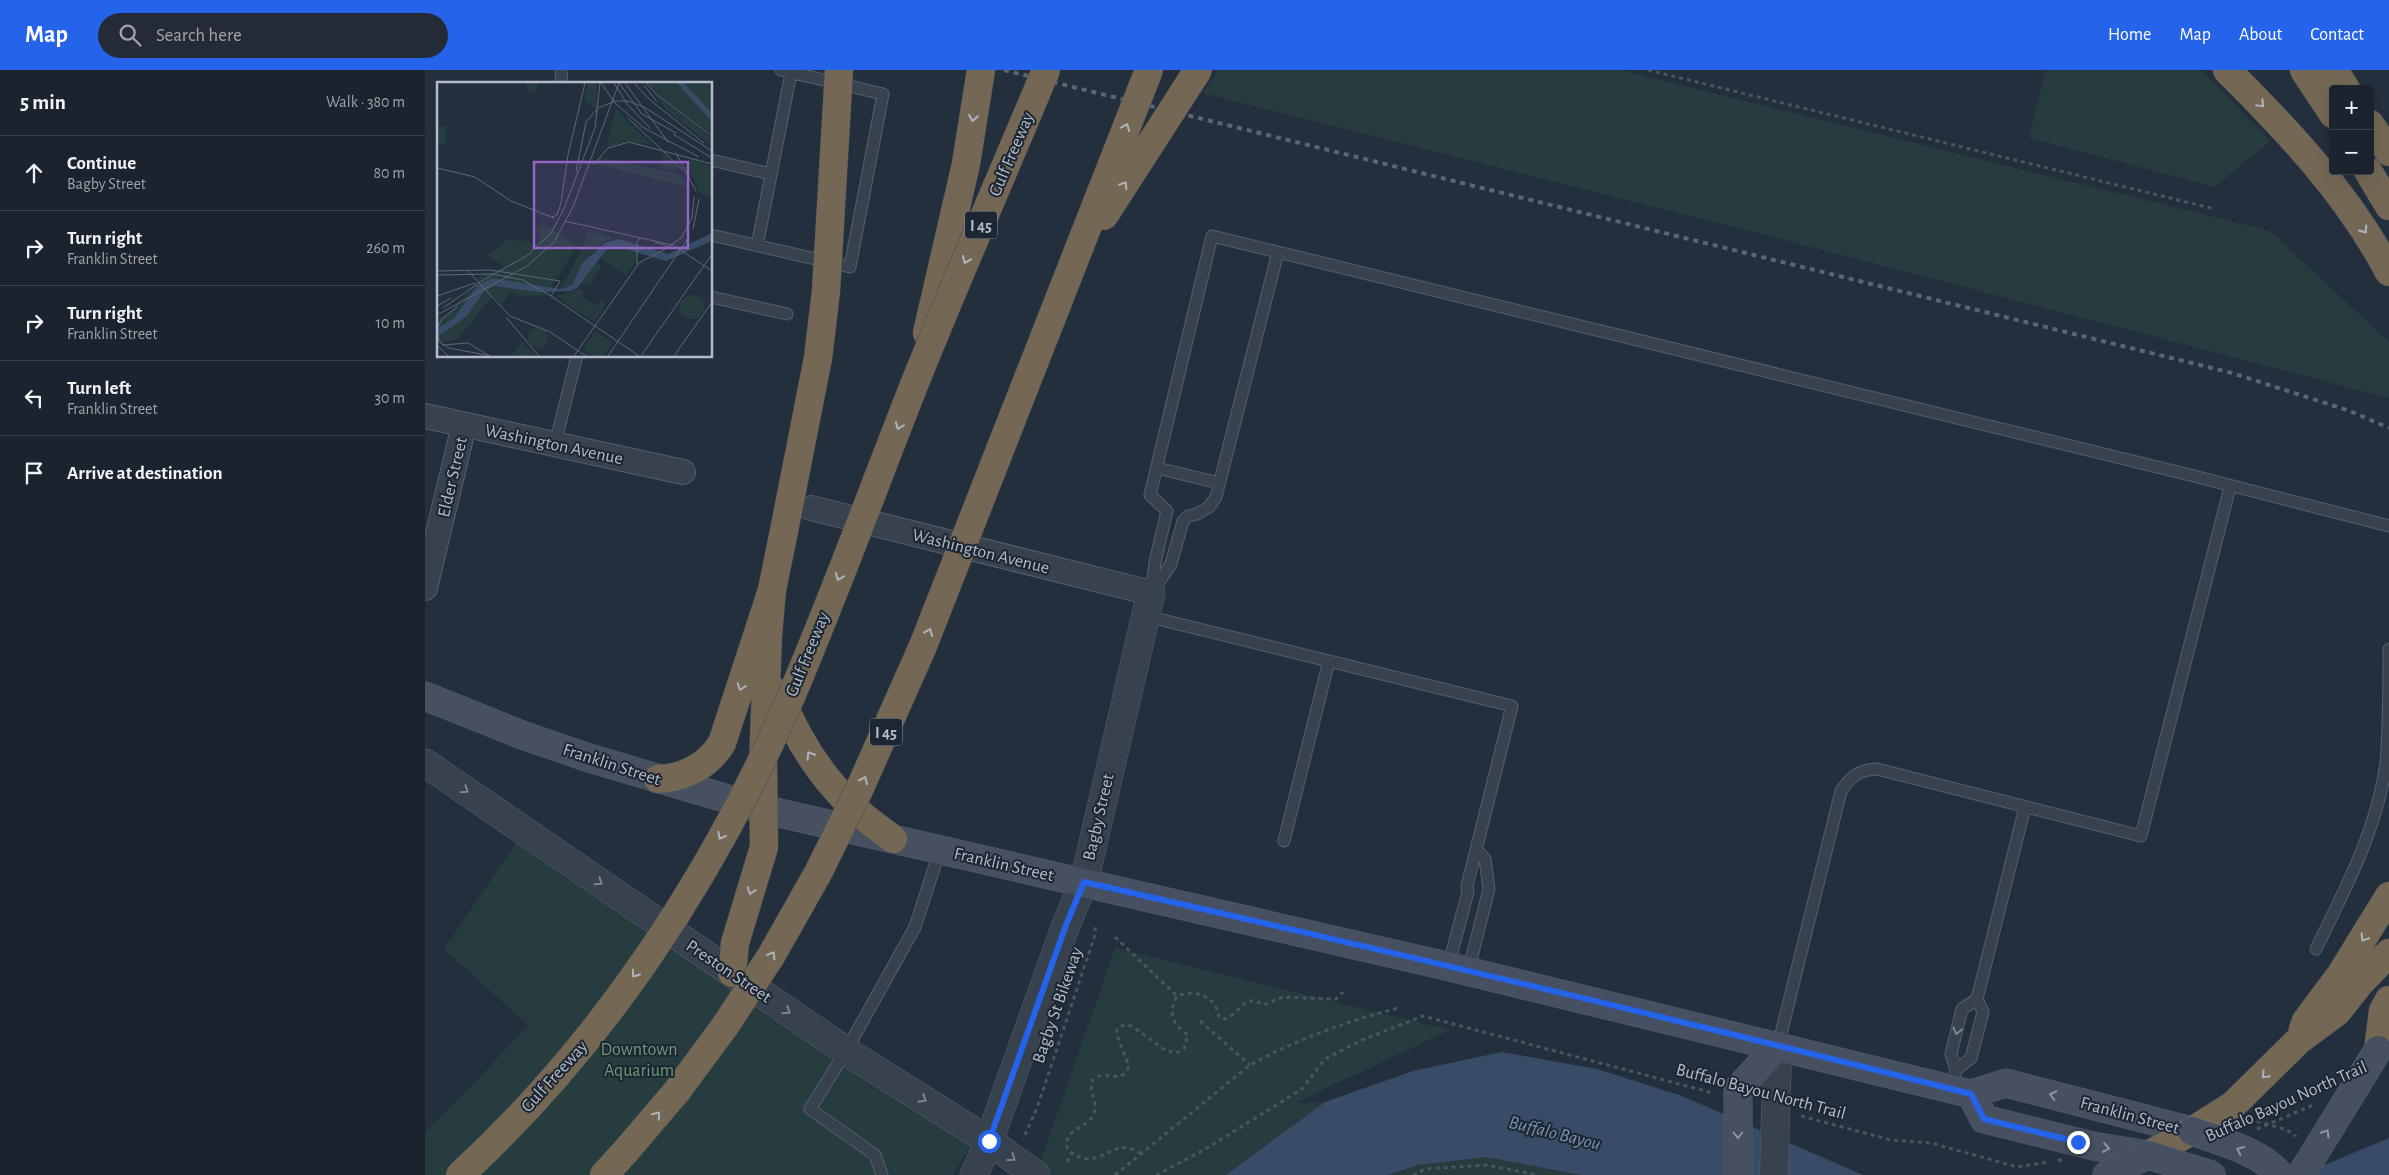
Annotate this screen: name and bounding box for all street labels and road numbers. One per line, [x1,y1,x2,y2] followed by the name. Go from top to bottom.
[986,109,1038,199] street label: Gulf Freeway
[965,212,997,238] road number: I 45
[483,422,624,468] street label: Washington Avenue
[435,435,471,519] street label: Elder Street
[910,526,1051,578] street label: Washington Avenue
[783,609,833,699] street label: Gulf Freeway
[870,719,902,746] road number: I 45
[560,741,663,789] street label: Franklin Street
[1080,772,1118,863] street label: Bagby Street
[952,845,1056,885] street label: Franklin Street
[683,937,775,1007] street label: Preston Street
[1030,945,1086,1066] street label: Bagby St Bikeway
[518,1037,592,1116] street label: Gulf Freeway
[2203,1058,2370,1146] street label: Buffalo Bayou North Trail
[1674,1061,1848,1123] street label: Buffalo Bayou North Trail
[2078,1094,2182,1138] street label: Franklin Street

